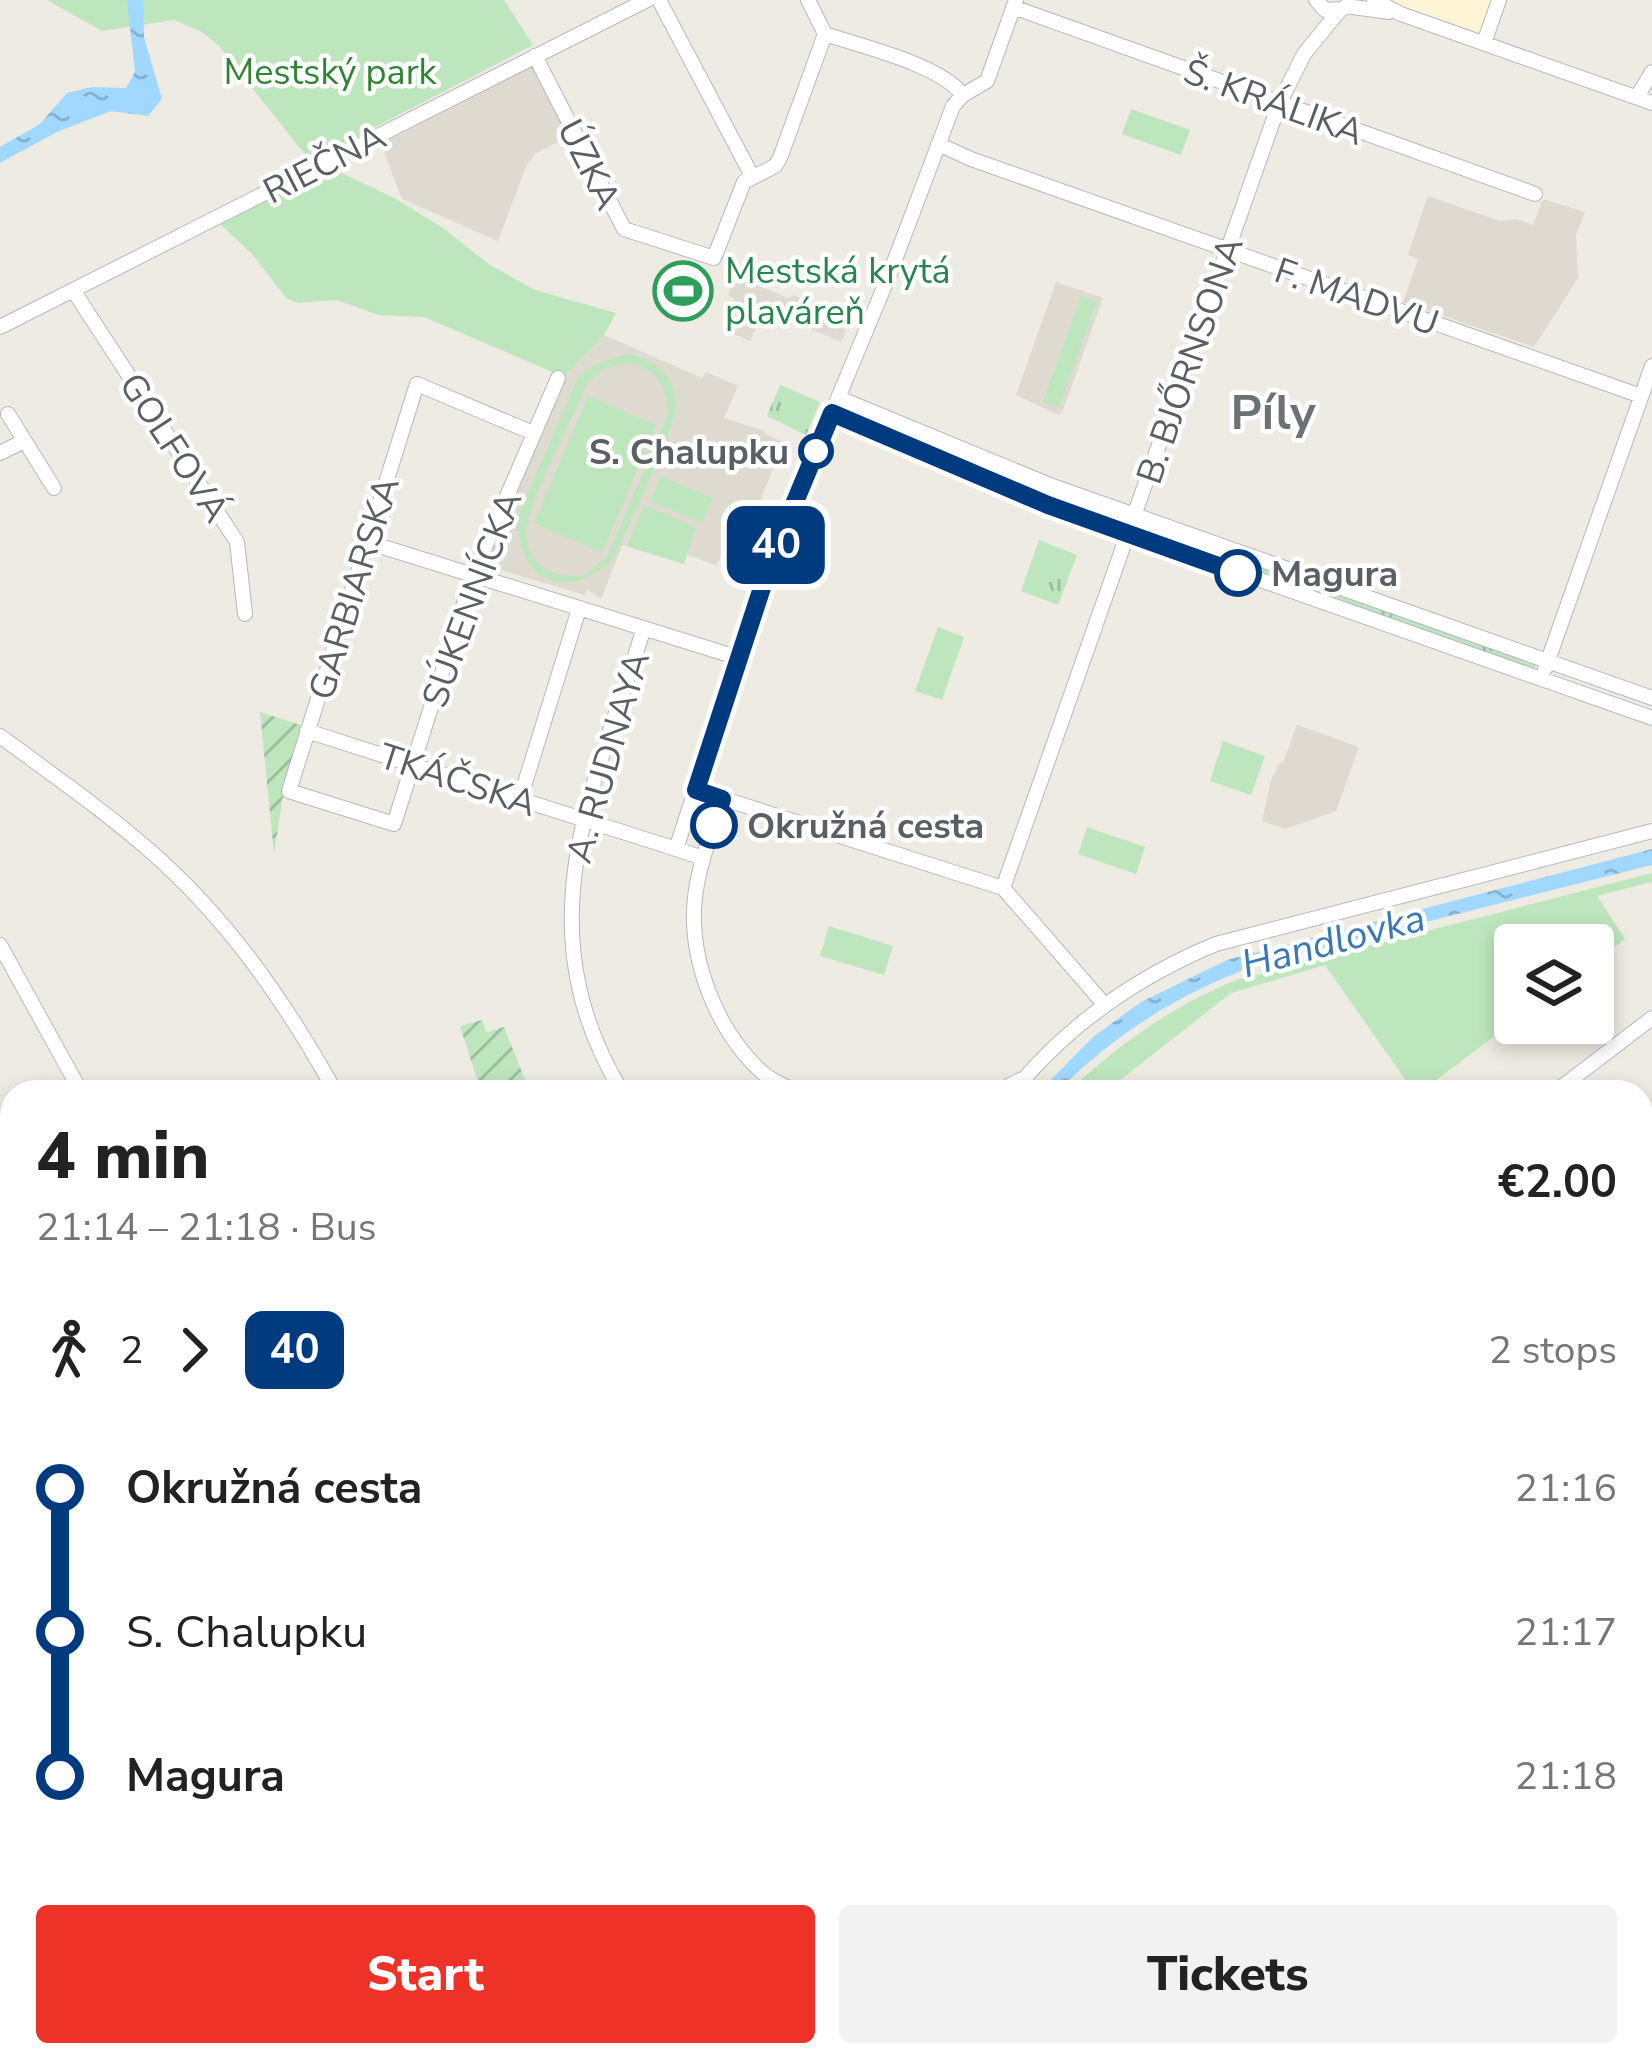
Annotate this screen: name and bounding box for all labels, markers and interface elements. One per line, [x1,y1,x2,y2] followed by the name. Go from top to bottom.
[1177,47,1370,158] street label: Š. KRÁLIKA
[223,48,438,97] park label: Mestský park
[545,111,632,218] street label: ÚZKA
[255,113,394,216] street label: RIEČNA
[1125,230,1256,491] street label: B. BJŐRNSONA
[725,247,951,337] place label: Mestská krytá plaváreň
[1268,247,1445,348] street label: F. MADVU
[652,260,714,322] sports icon: Mestská krytá plaváreň
[107,364,240,532] street label: GOLFOVÁ
[1231,380,1316,446] district label: Píly
[589,428,789,477] place label: S. Chalupku
[800,435,832,467] marker: S. Chalupku
[297,471,412,706] street label: GARBIARSKA
[411,485,534,714] street label: SÚKENNÍCKA
[722,506,830,584] line badge: 40
[751,516,801,573] text: 40
[1271,550,1398,599] place label: Magura
[1216,551,1260,595] marker: Magura
[555,646,662,869] street label: A. RUDNAYA
[373,732,542,829] street label: TKÁČSKA
[747,802,984,851] place label: Okružná cesta
[692,803,736,847] marker: Okružná cesta
[1236,892,1431,991] water label: Handlovka
[1494,924,1614,1044] map controls
[1494,924,1614,1044] button: layers
[36,1111,210,1201] text: 4 min
[1498,1152,1617,1213] text: €2.00
[36,1201,376,1254] text: 21:14 – 21:18 · Bus
[36,1317,102,1383] icon: walk
[161,1317,227,1383] icon: forward
[269,1321,320,1378] text: 40
[120,1324,143,1377] text: 2
[1488,1324,1617,1377] text: 2 stops
[126,1458,422,1519] text: Okružná cesta
[1515,1462,1617,1515] text: 21:16
[126,1602,367,1663] text: S. Chalupku
[1515,1606,1617,1659] text: 21:17
[126,1746,285,1807] text: Magura
[1515,1750,1617,1803] text: 21:18
[36,1905,815,2043] button: Start
[839,1905,1617,2043] button: Tickets

